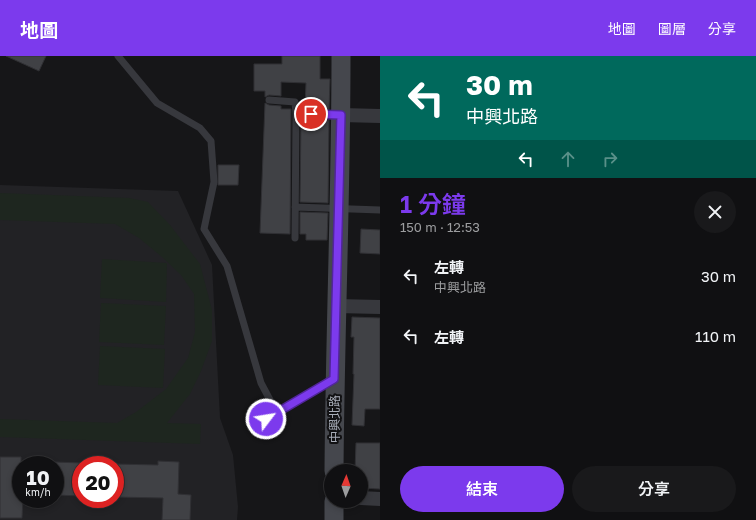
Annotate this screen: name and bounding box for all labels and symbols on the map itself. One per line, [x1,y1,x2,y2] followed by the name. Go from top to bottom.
[294,97,328,131] pin
[327,395,342,443] street label: 中興北路
[245,398,287,440] position arrow
[72,456,124,508] speed limit sign: 20
[324,464,368,508] north arrow

